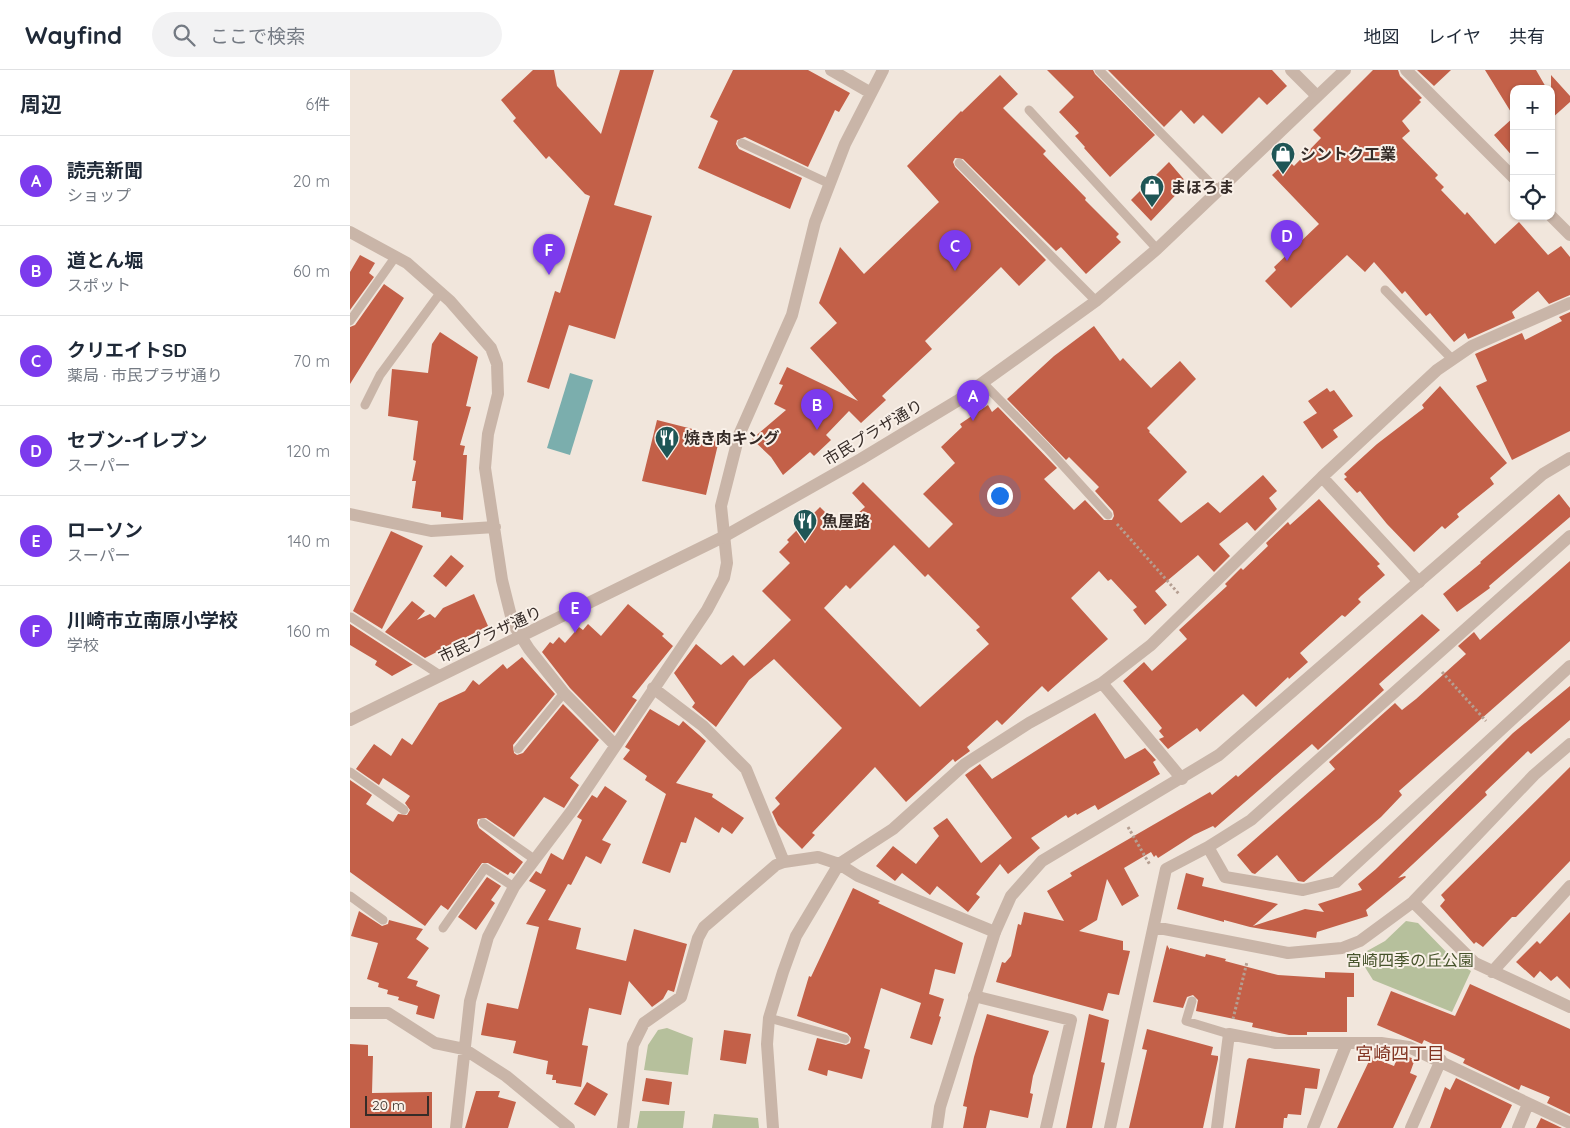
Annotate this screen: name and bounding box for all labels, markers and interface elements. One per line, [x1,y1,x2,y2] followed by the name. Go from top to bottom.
[152,12,502,57] search box
[25,20,122,50] text: Wayfind
[170,21,198,49] icon: search
[210,24,305,48] text: ここで検索
[1364,25,1400,48] text: 地図
[1428,25,1481,48] text: レイヤ
[1509,25,1545,48] text: 共有
[1510,85,1555,220] map controls
[1510,85,1555,130] button: +
[20,91,62,117] text: 周辺
[305,94,330,114] text: 6件
[1510,130,1555,175] button: −
[1270,141,1296,175] shop icon: シントク工業
[1300,144,1396,164] place label: シントク工業
[67,158,143,182] text: 読売新聞
[31,171,41,191] text: A
[293,171,330,191] text: 20 m
[1139,174,1165,208] shop icon: まほろま
[1510,175,1555,220] button: locate
[1170,177,1234,197] place label: まほろま
[67,185,131,205] text: ショップ
[1271,220,1303,261] pin: D
[939,230,971,271] pin: C
[533,234,565,275] pin: F
[67,248,143,272] text: 道とん堀
[31,261,41,281] text: B
[293,261,330,281] text: 60 m
[67,275,131,295] text: スポット
[67,338,187,362] text: クリエイトSD
[31,351,41,371] text: C
[293,351,330,371] text: 70 m
[67,365,223,385] text: 薬局 · 市民プラザ通り
[957,380,989,421] pin: A
[801,389,833,430] pin: B
[820,395,926,469] street label: 市民プラザ通り
[654,425,680,459] restaurant icon: 焼き肉キング
[67,428,208,452] text: セブン-イレブン
[684,428,780,448] place label: 焼き肉キング
[30,441,42,461] text: D
[287,441,330,461] text: 120 m
[67,455,131,475] text: スーパー
[987,483,1013,509] your location
[792,508,818,542] restaurant icon: 魚屋路
[822,511,870,531] place label: 魚屋路
[67,518,143,542] text: ローソン
[31,531,41,551] text: E
[287,531,330,551] text: 140 m
[67,545,131,565] text: スーパー
[559,592,591,633] pin: E
[435,601,545,667] street label: 市民プラザ通り
[67,608,238,632] text: 川崎市立南原小学校
[32,621,41,641] text: F
[287,621,330,641] text: 160 m
[67,635,99,655] text: 学校
[1346,950,1474,970] park label: 宮崎四季の丘公園
[1355,1042,1445,1065] district label: 宮崎四丁目
[365,1093,429,1116] scale bar
[372,1096,405,1114] text: 20 m

